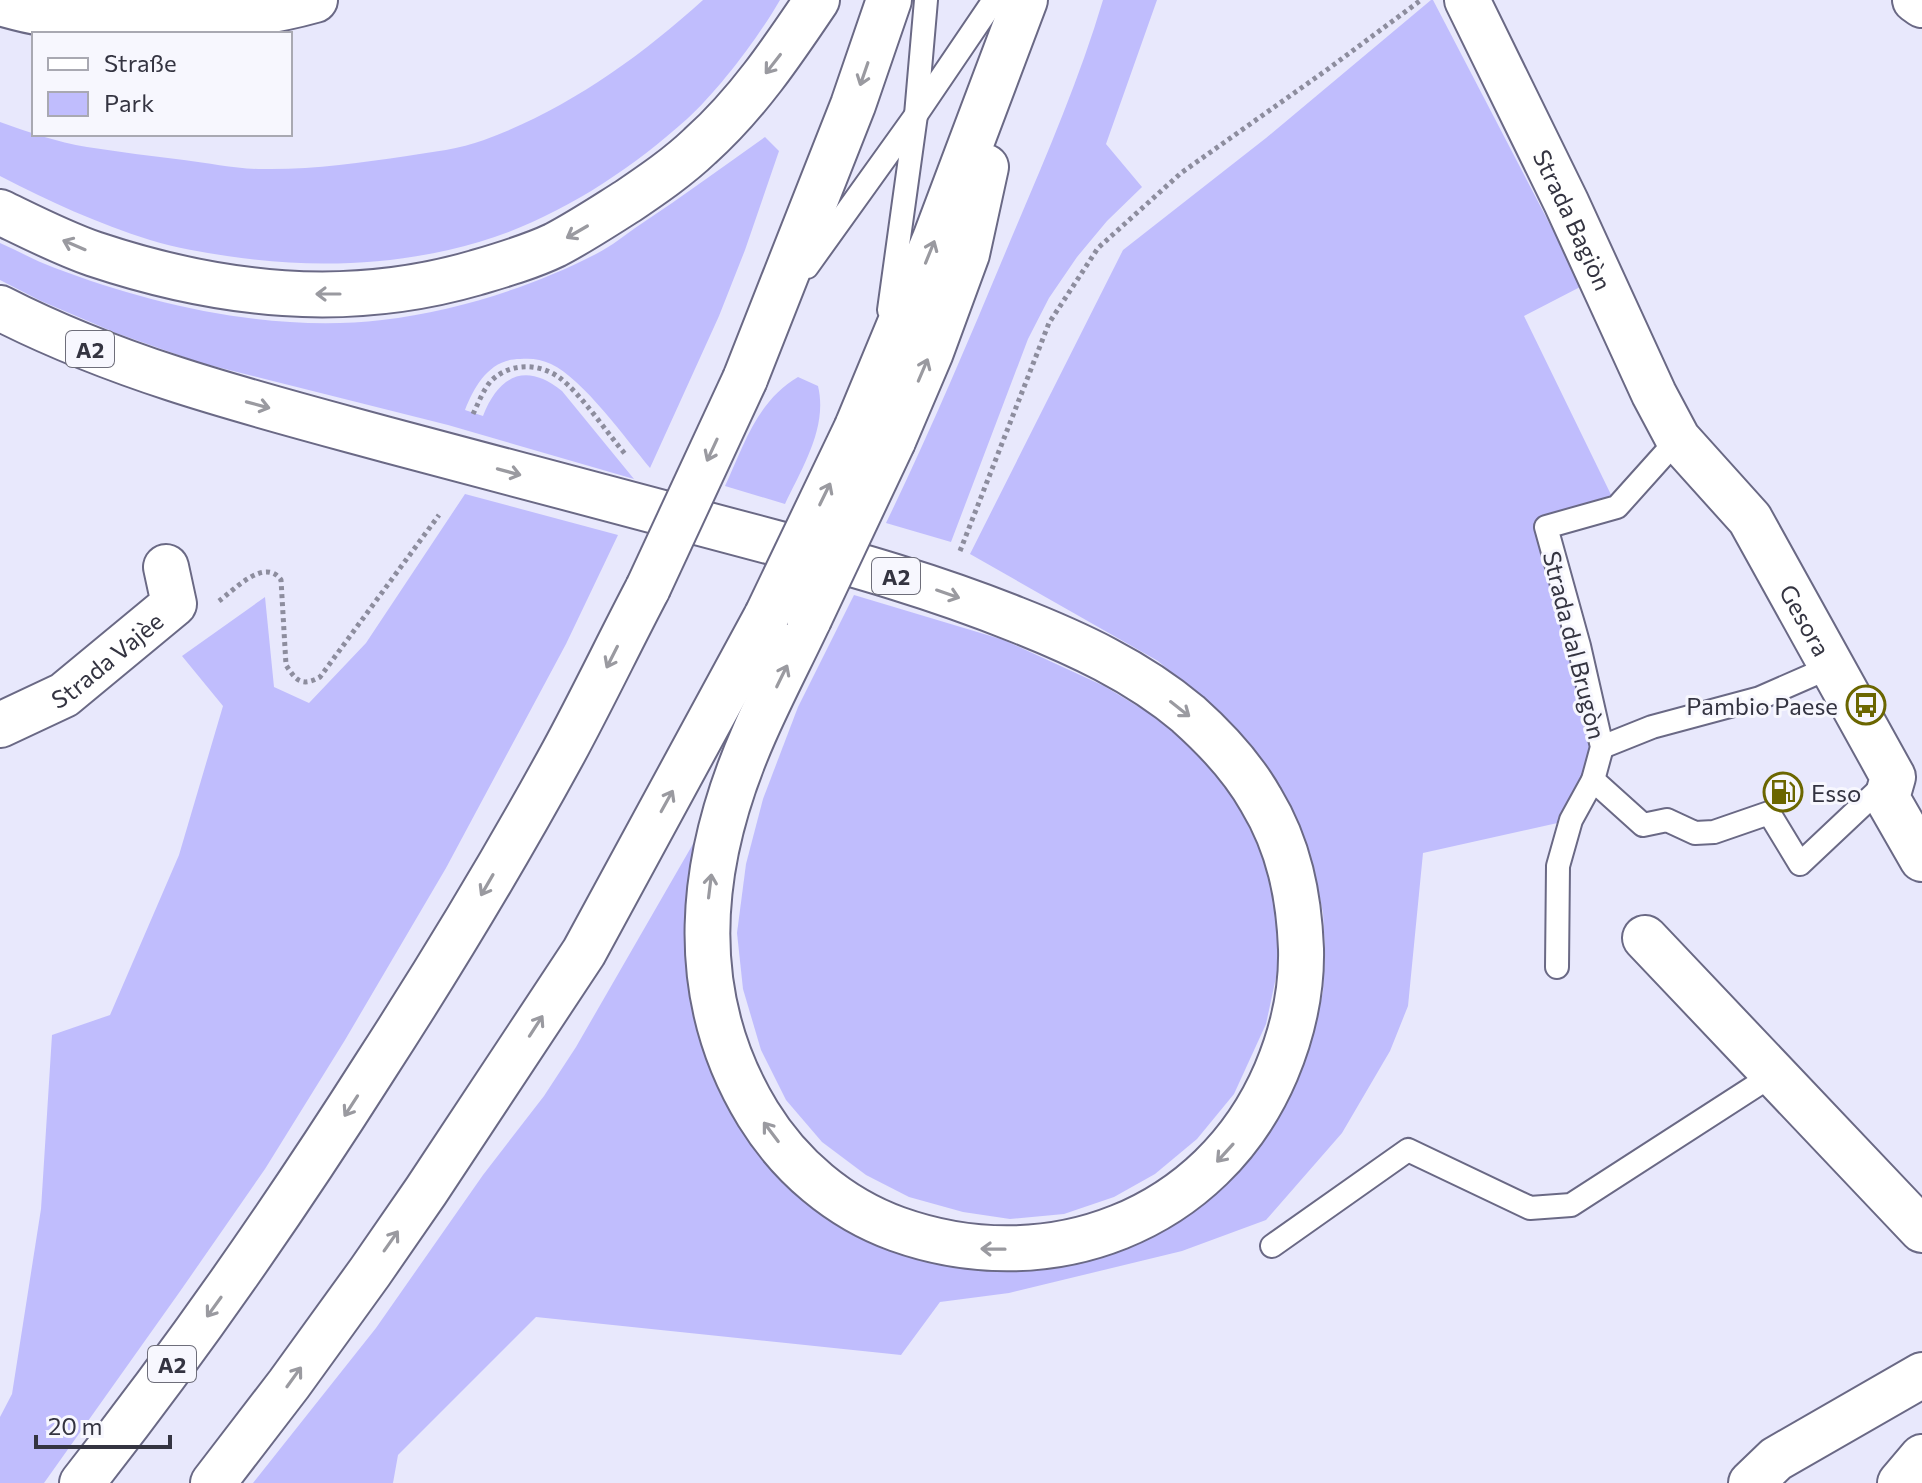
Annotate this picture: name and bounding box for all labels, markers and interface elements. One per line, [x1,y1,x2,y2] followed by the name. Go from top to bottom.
[32,32,292,136] legend
[104,48,177,77] text: Straße
[764,53,781,74] one-way arrow
[855,61,870,86] one-way arrow
[104,88,154,117] text: Park
[1528,144,1619,294] street label: Strada Bagiòn
[566,224,589,240] one-way arrow
[62,237,87,252] one-way arrow
[923,240,938,265] one-way arrow
[315,287,342,302] one-way arrow
[66,331,114,367] road number: A2
[917,358,932,383] one-way arrow
[245,398,270,413] one-way arrow
[704,438,719,462] one-way arrow
[496,465,522,480] one-way arrow
[818,482,833,506] one-way arrow
[1538,548,1612,742] street label: Strada dal Brugòn
[872,558,920,594] road number: A2
[1774,579,1837,661] street label: Gesora
[936,588,961,603] one-way arrow
[46,605,168,713] street label: Strada Vajèe
[604,645,619,669] one-way arrow
[775,664,790,688] one-way arrow
[1845,684,1887,726] bus stop icon: Pambio Paese
[1686,691,1838,720] place label: Pambio Paese
[1169,700,1190,718] one-way arrow
[1762,771,1804,813] fuel station icon: Esso
[1811,778,1861,807] place label: Esso
[660,790,675,814] one-way arrow
[479,873,495,896] one-way arrow
[703,874,718,899] one-way arrow
[528,1015,544,1037] one-way arrow
[342,1094,358,1117] one-way arrow
[762,1122,779,1143] one-way arrow
[1216,1142,1234,1162] one-way arrow
[383,1231,399,1253] one-way arrow
[980,1241,1007,1256] one-way arrow
[206,1295,222,1317] one-way arrow
[148,1346,196,1382] road number: A2
[286,1366,303,1388] one-way arrow
[36,1399,170,1449] scale bar
[48,1411,102,1440] text: 20 m

